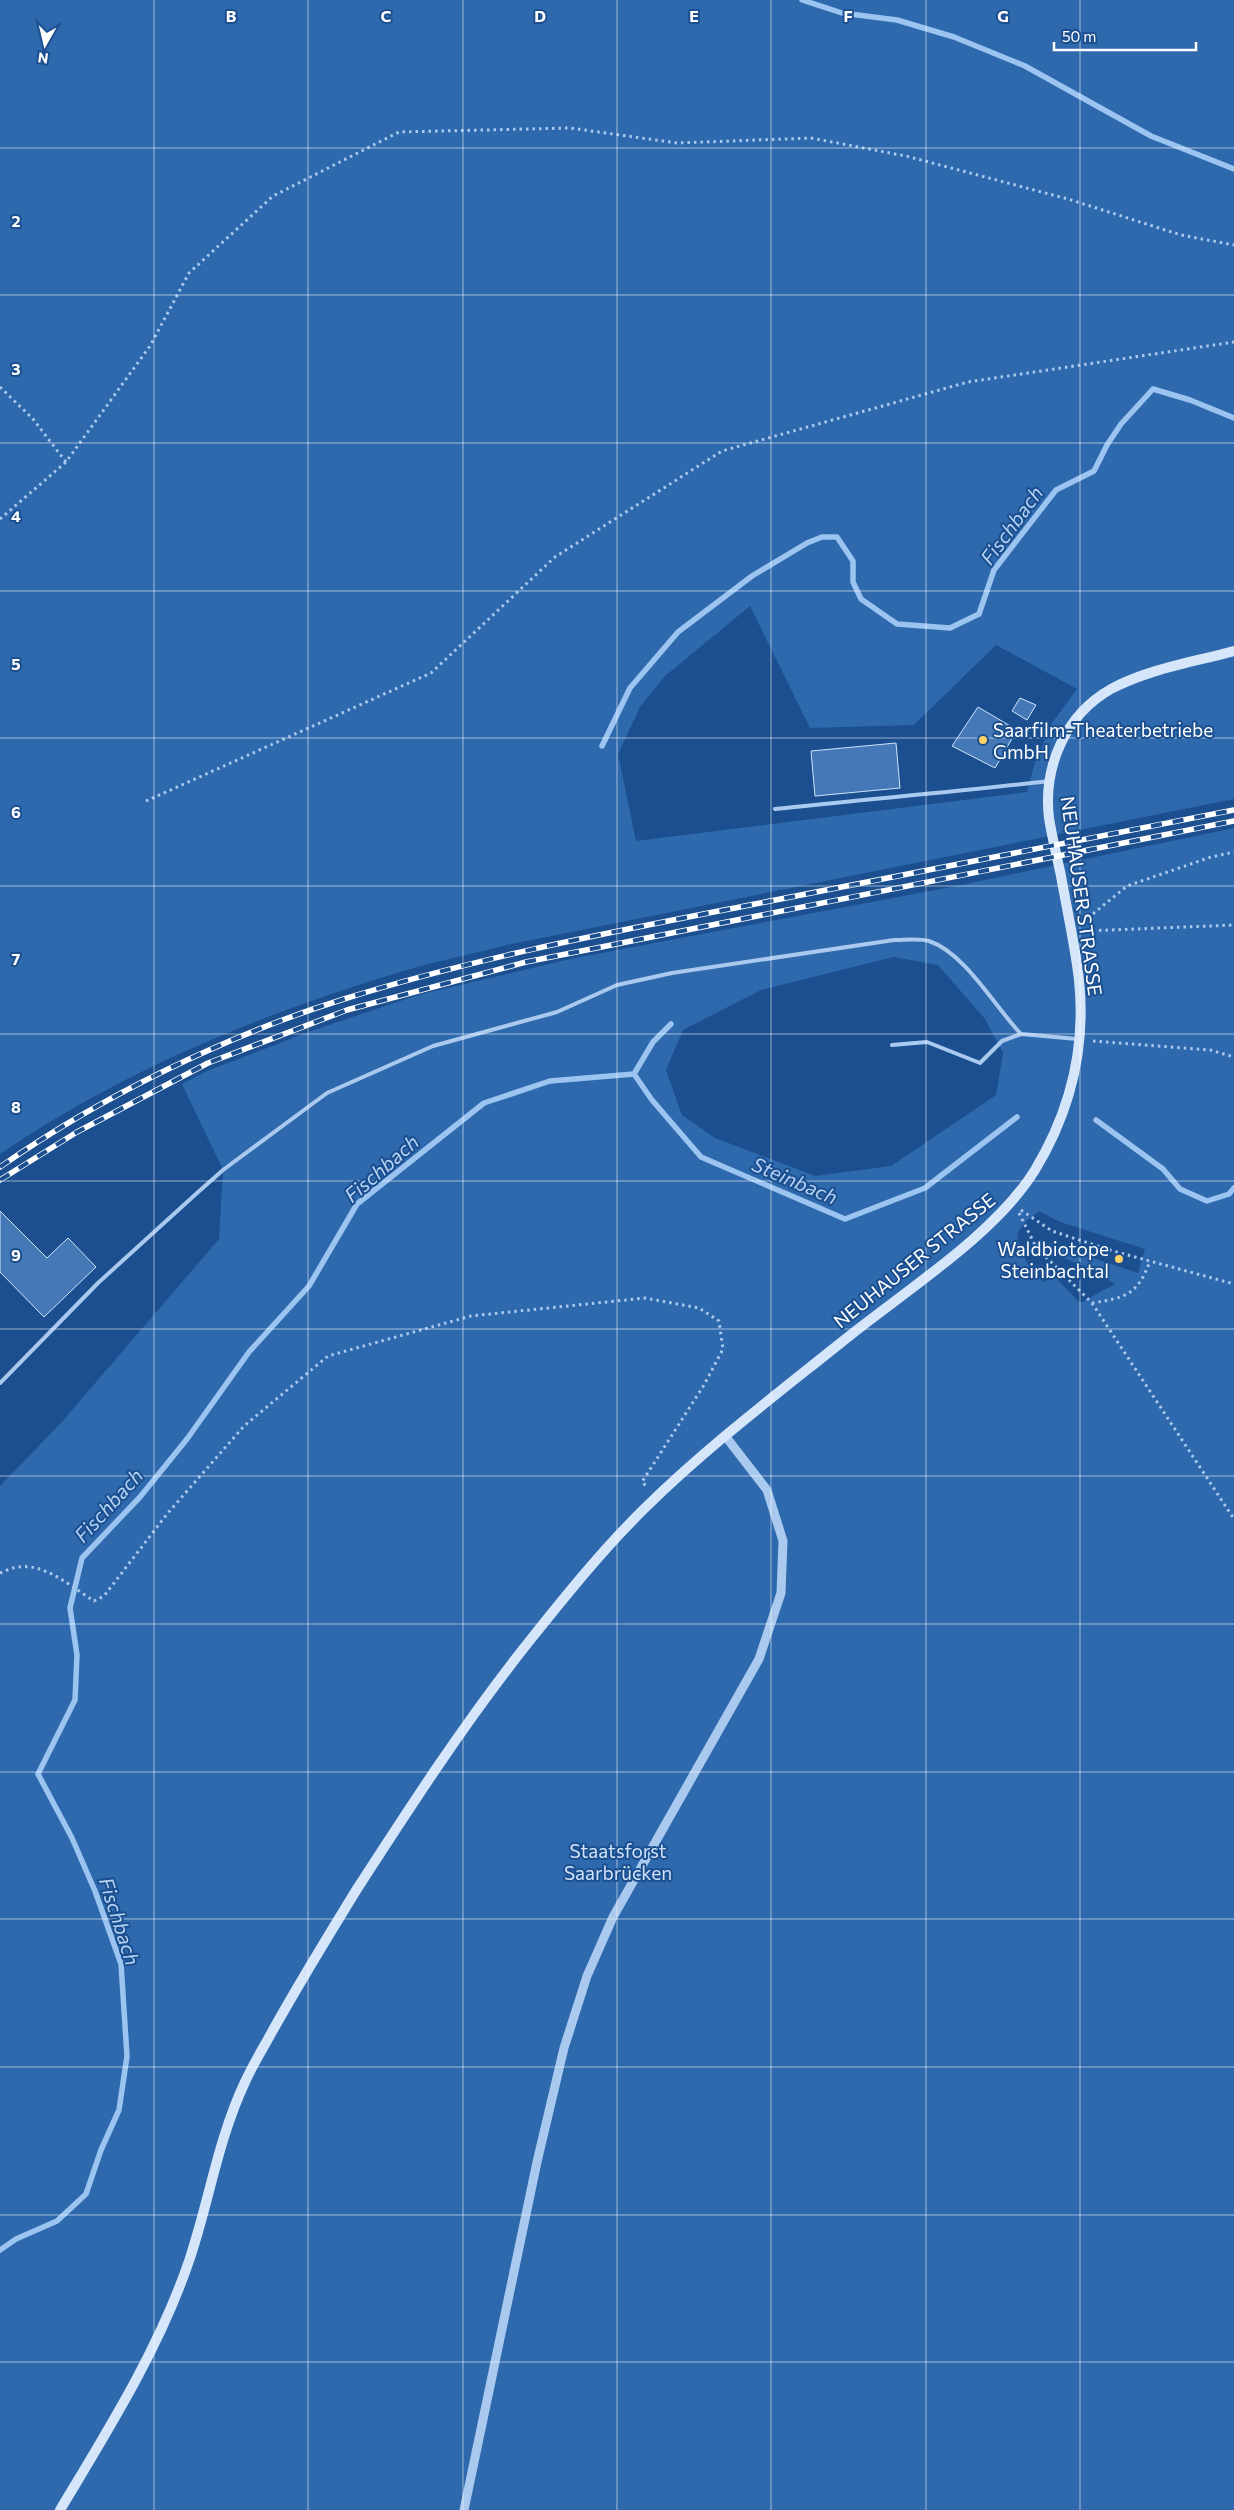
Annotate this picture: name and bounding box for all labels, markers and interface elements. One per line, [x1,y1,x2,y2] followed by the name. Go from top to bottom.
[226,6,237,25] text: B
[381,6,392,25] text: C
[534,6,546,25] text: D
[689,6,699,25] text: E
[843,6,853,25] text: F
[997,6,1009,25] text: G
[20,20,70,70] north arrow
[1054,20,1196,52] scale bar
[1062,27,1096,45] text: 50 m
[37,49,50,68] text: N
[11,211,21,230] text: 2
[11,359,21,378] text: 3
[975,481,1047,569] water label: Fischbach
[11,506,21,525] text: 4
[11,654,21,673] text: 5
[993,718,1213,763] place label: Saarfilm-Theaterbetriebe GmbH
[977,734,989,746] marker: Saarfilm-Theaterbetriebe GmbH
[1057,795,1107,997] street label: NEUHAUSER STRASSE
[11,802,21,821] text: 6
[12,949,21,968] text: 7
[11,1097,21,1116] text: 8
[339,1129,423,1207] water label: Fischbach
[749,1151,841,1209] water label: Steinbach
[828,1188,1000,1332] street label: NEUHAUSER STRASSE
[997,1237,1109,1282] place label: Waldbiotope Steinbachtal
[11,1245,21,1264] text: 9
[1113,1253,1125,1265] marker: Waldbiotope Steinbachtal
[69,1463,147,1547] water label: Fischbach
[564,1839,672,1884] park label: Staatsforst Saarbrücken
[95,1874,145,1968] water label: Fischbach

